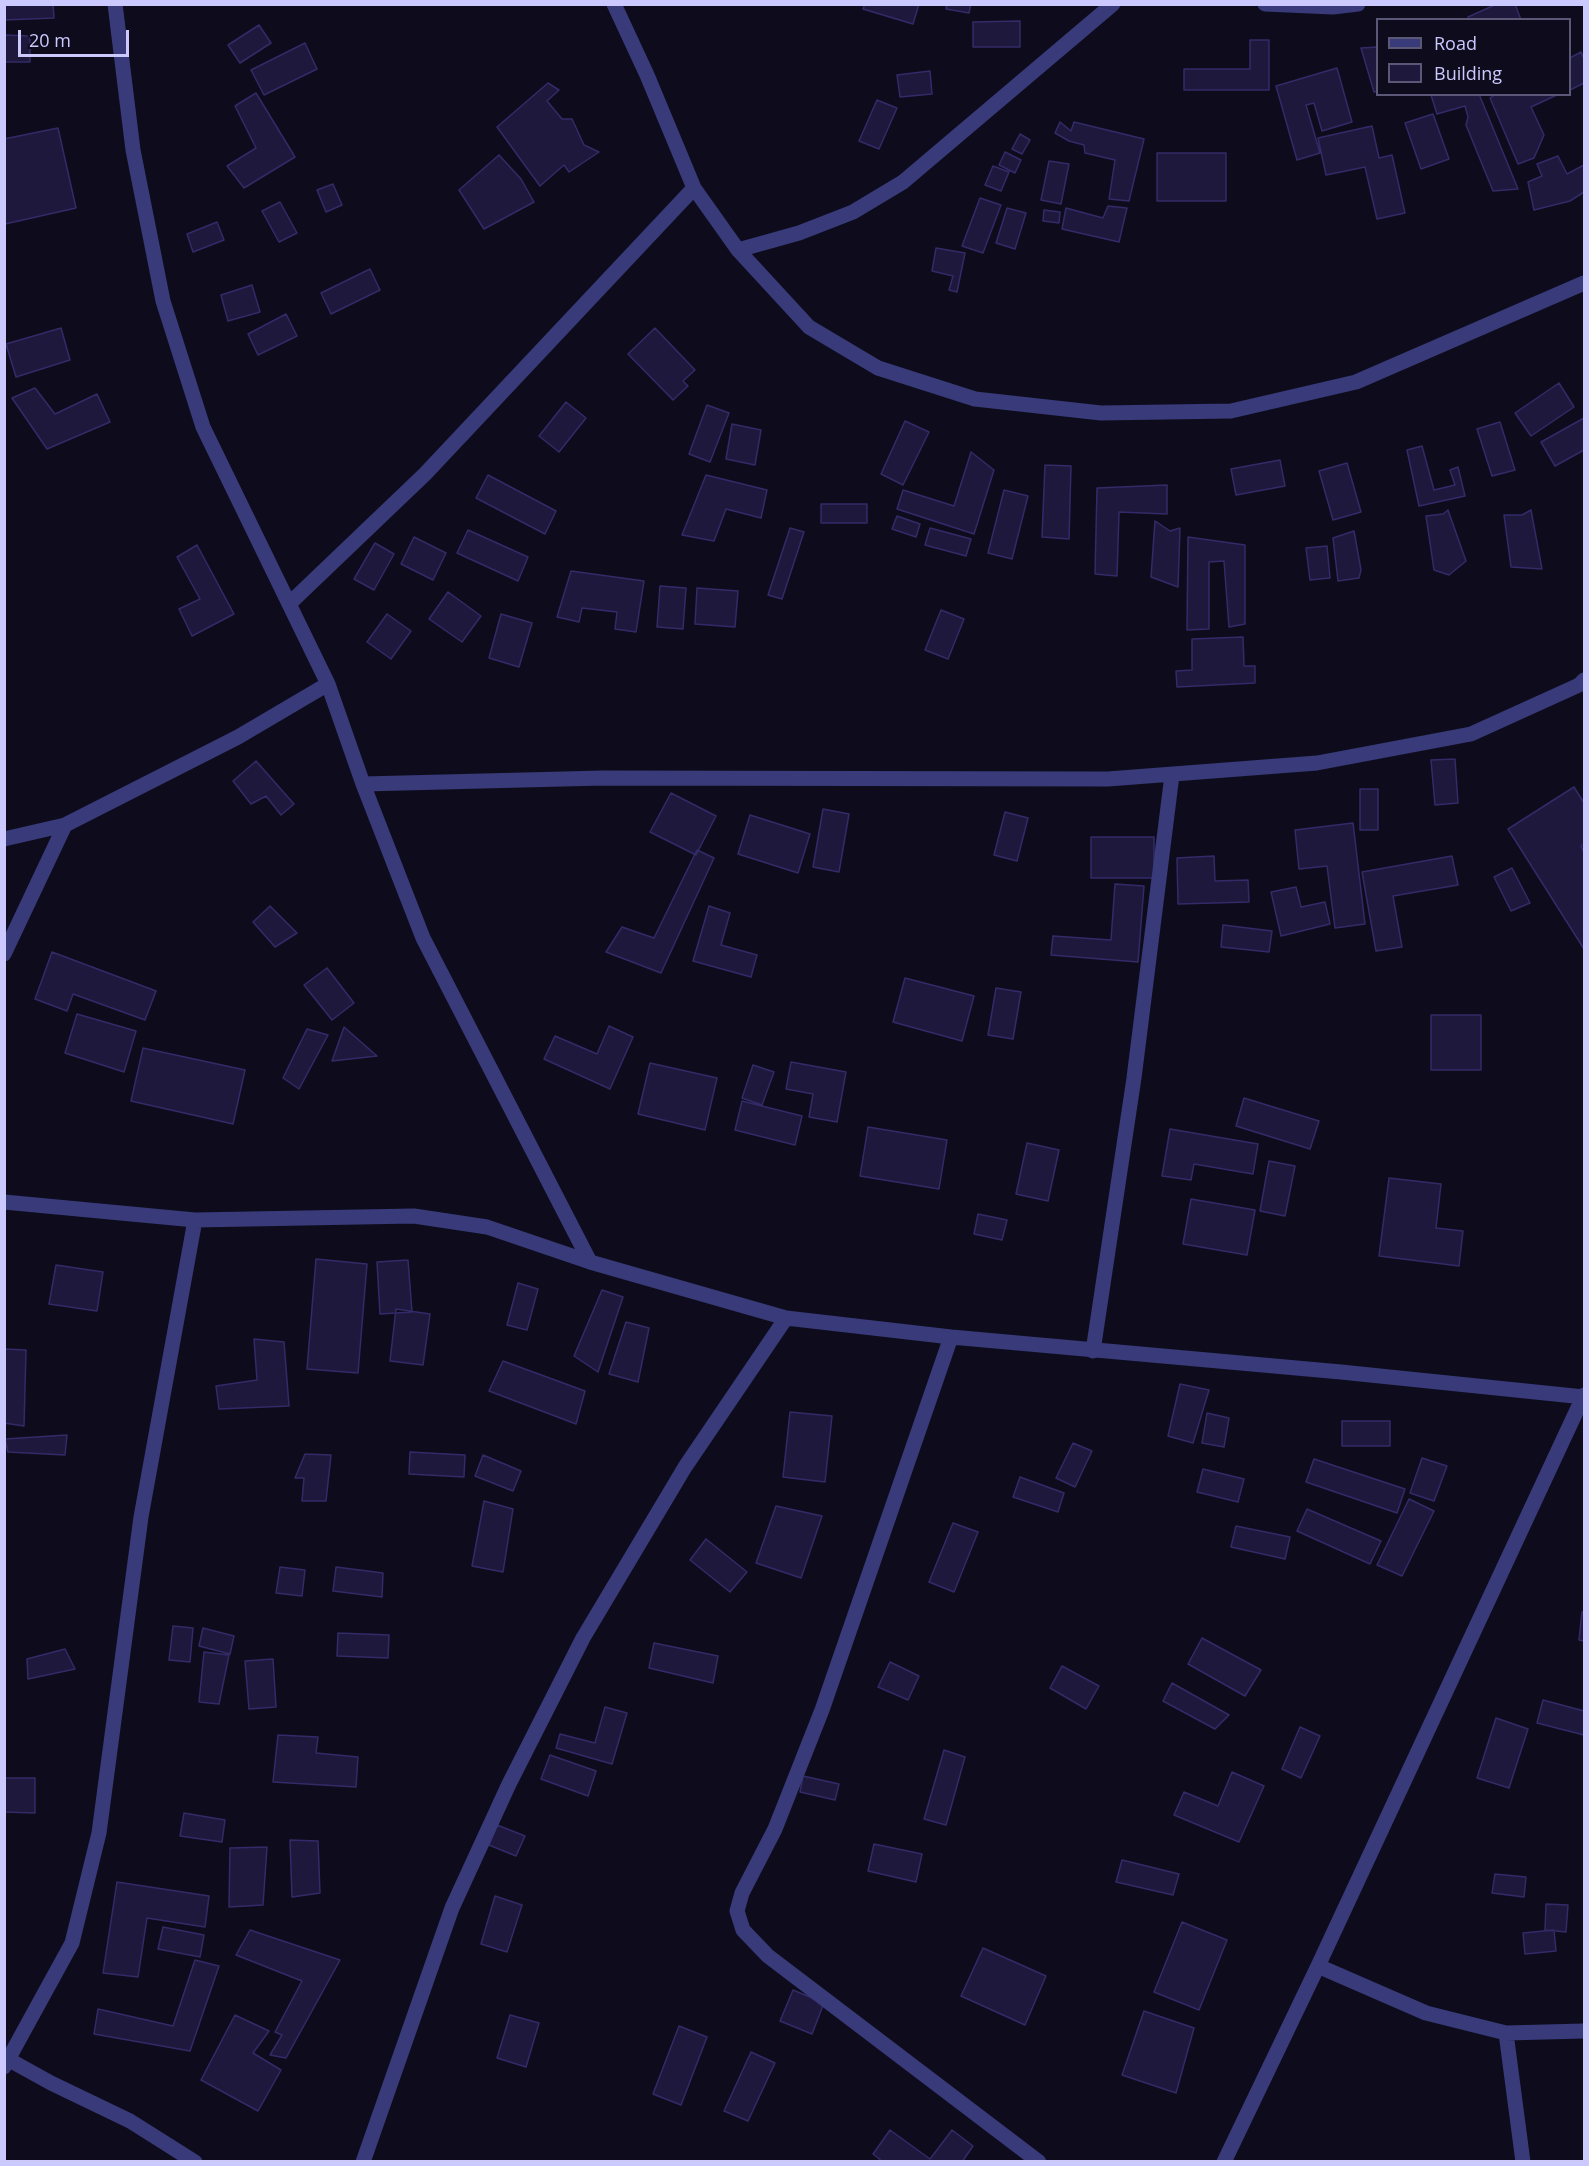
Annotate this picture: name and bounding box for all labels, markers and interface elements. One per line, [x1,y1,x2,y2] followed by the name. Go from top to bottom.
[21,18,132,56] scale bar
[1376,18,1571,96] legend
[29,28,71,52] text: 20 m
[1434,31,1477,55] text: Road
[1434,61,1502,85] text: Building

